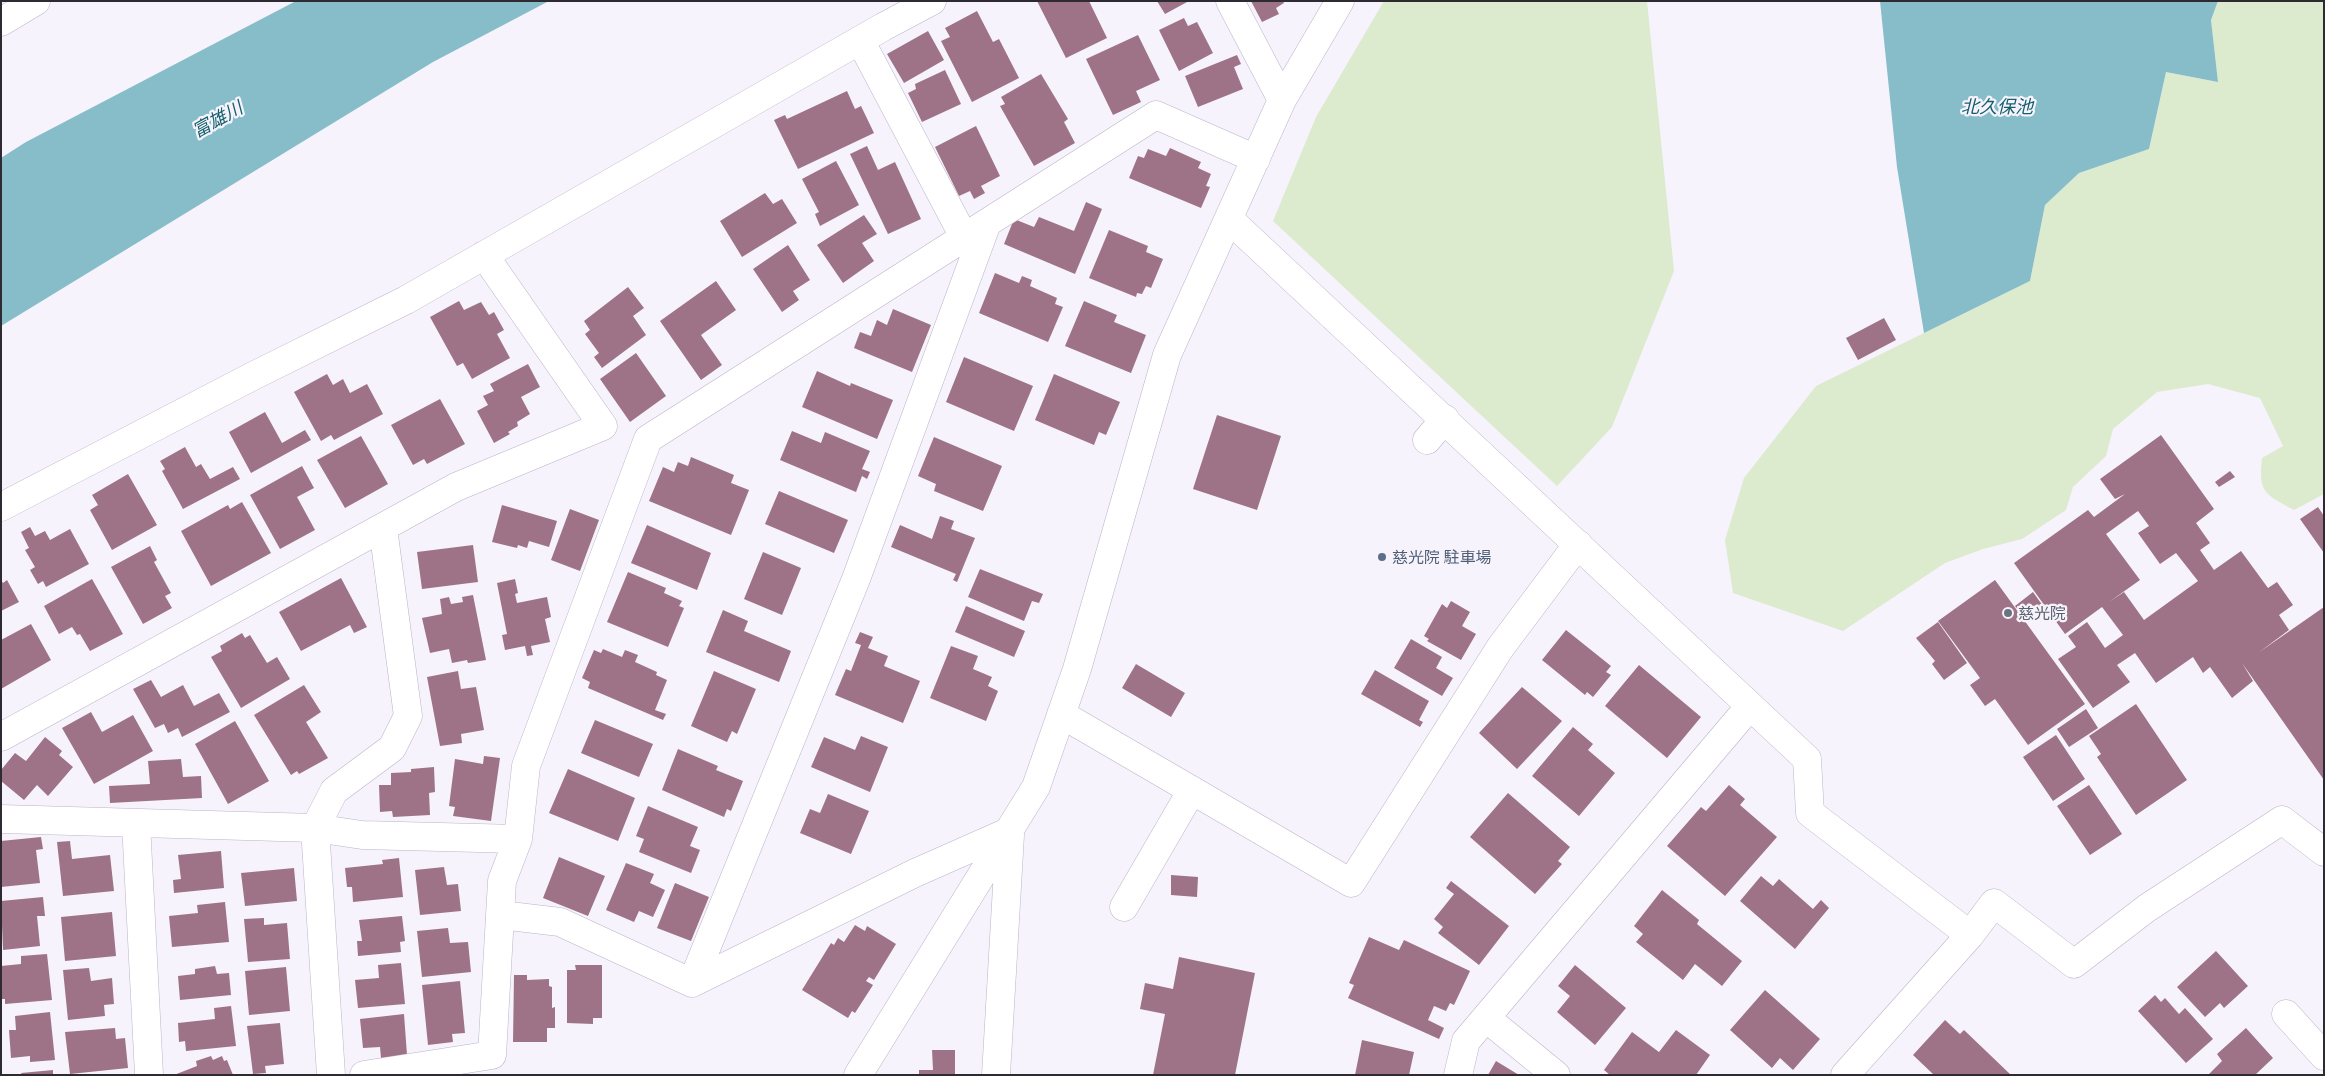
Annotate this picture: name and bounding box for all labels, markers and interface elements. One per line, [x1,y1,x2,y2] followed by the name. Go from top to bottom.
[1961,95,2033,117] water label: 北久保池
[188,96,246,142] water label: 富雄川
[1392,547,1492,567] place label: 慈光院 駐車場
[1376,551,1388,563] marker: 慈光院 駐車場
[2018,603,2066,623] place label: 慈光院
[2002,607,2014,619] marker: 慈光院

